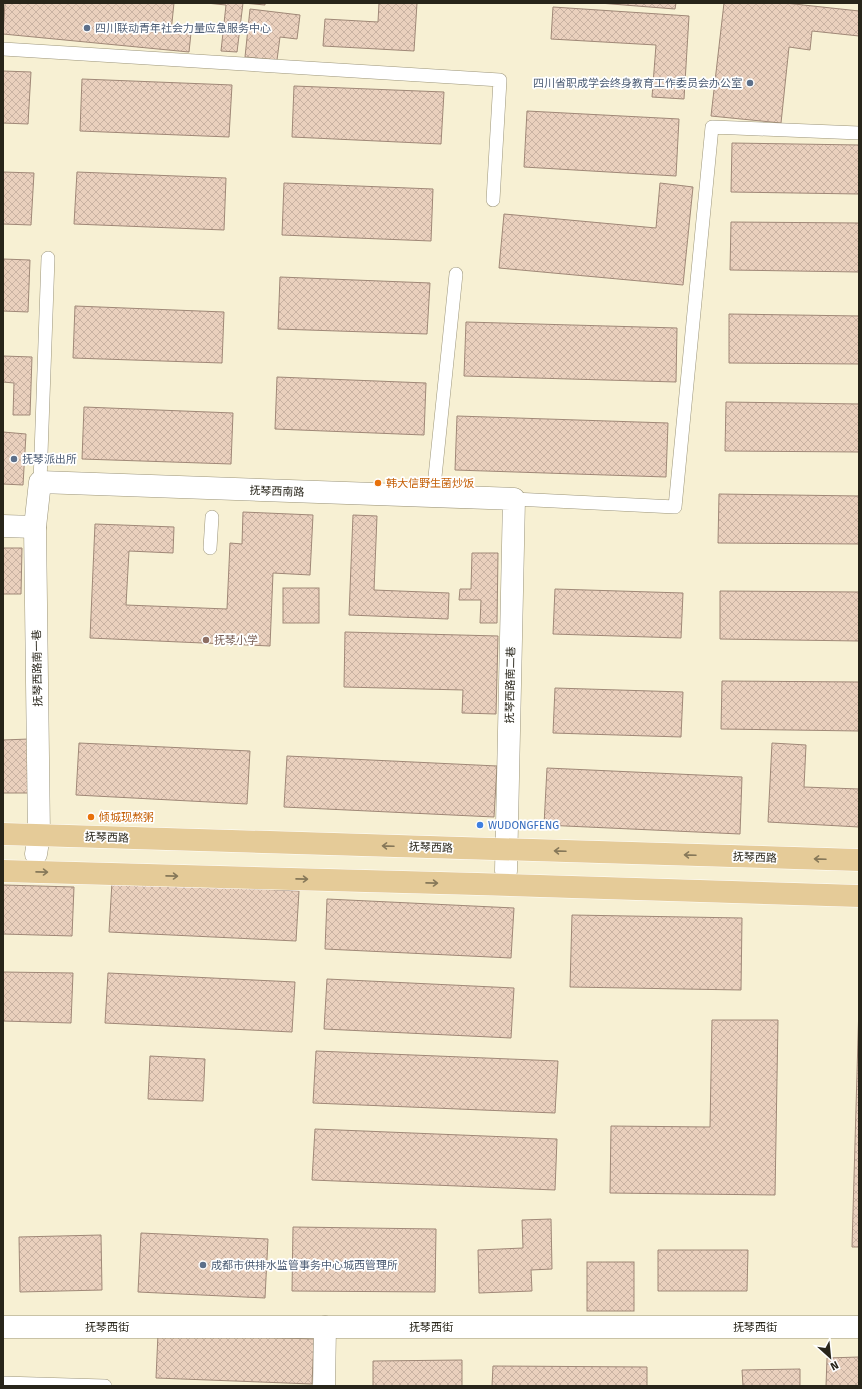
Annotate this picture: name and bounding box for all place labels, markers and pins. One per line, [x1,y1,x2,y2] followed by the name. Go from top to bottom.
[95,22,271,35] place label: 四川联动青年社会力量应急服务中心
[82,23,92,33] marker: 四川联动青年社会力量应急服务中心
[533,77,742,90] place label: 四川省职成学会终身教育工作委员会办公室
[745,78,755,88] marker: 四川省职成学会终身教育工作委员会办公室
[22,453,77,466] place label: 抚琴派出所
[9,454,19,464] marker: 抚琴派出所
[386,477,474,490] place label: 韩大信野生菌炒饭
[373,478,383,488] marker: 韩大信野生菌炒饭
[214,634,258,647] place label: 抚琴小学
[201,635,211,645] marker: 抚琴小学
[98,811,154,824] place label: 倾城现熬粥
[86,812,96,822] marker: 倾城现熬粥
[488,819,559,832] place label: WUDONGFENG
[475,820,485,830] marker: WUDONGFENG
[211,1259,398,1272] place label: 成都市供排水监管事务中心城西管理所
[198,1260,208,1270] marker: 成都市供排水监管事务中心城西管理所

